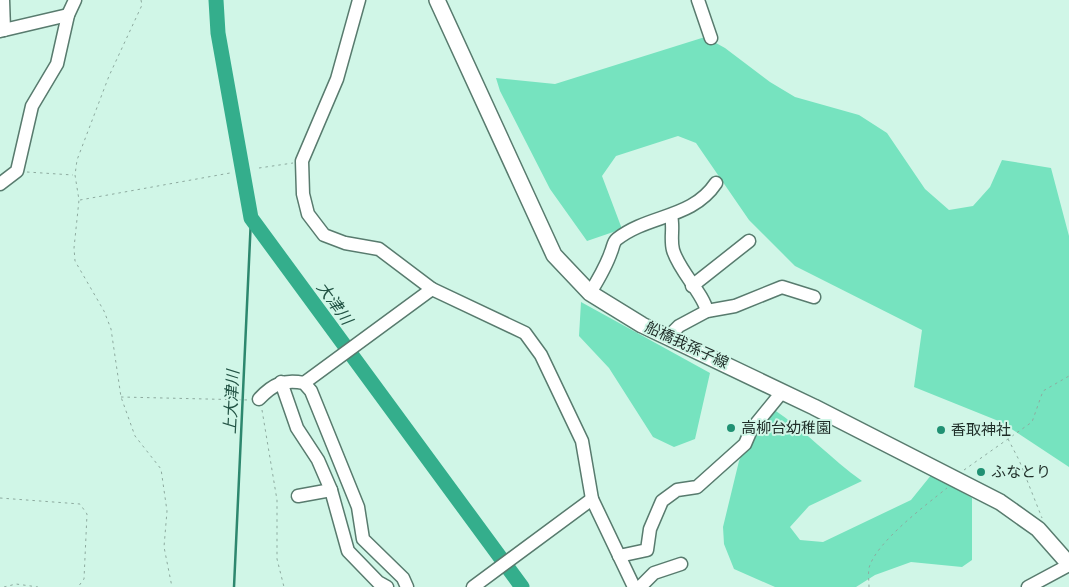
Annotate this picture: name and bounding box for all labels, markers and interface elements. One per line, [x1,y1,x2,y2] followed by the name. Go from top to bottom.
[314,279,357,329] water label: 大津川
[643,319,731,371] street label: 船橋我孫子線
[221,368,242,434] water label: 上大津川
[741,420,831,436] place label: 高柳台幼稚園
[725,422,737,434] marker: 高柳台幼稚園
[951,422,1011,438] place label: 香取神社
[935,424,947,436] marker: 香取神社
[991,464,1051,480] place label: ふなとり
[975,466,987,478] marker: ふなとり

